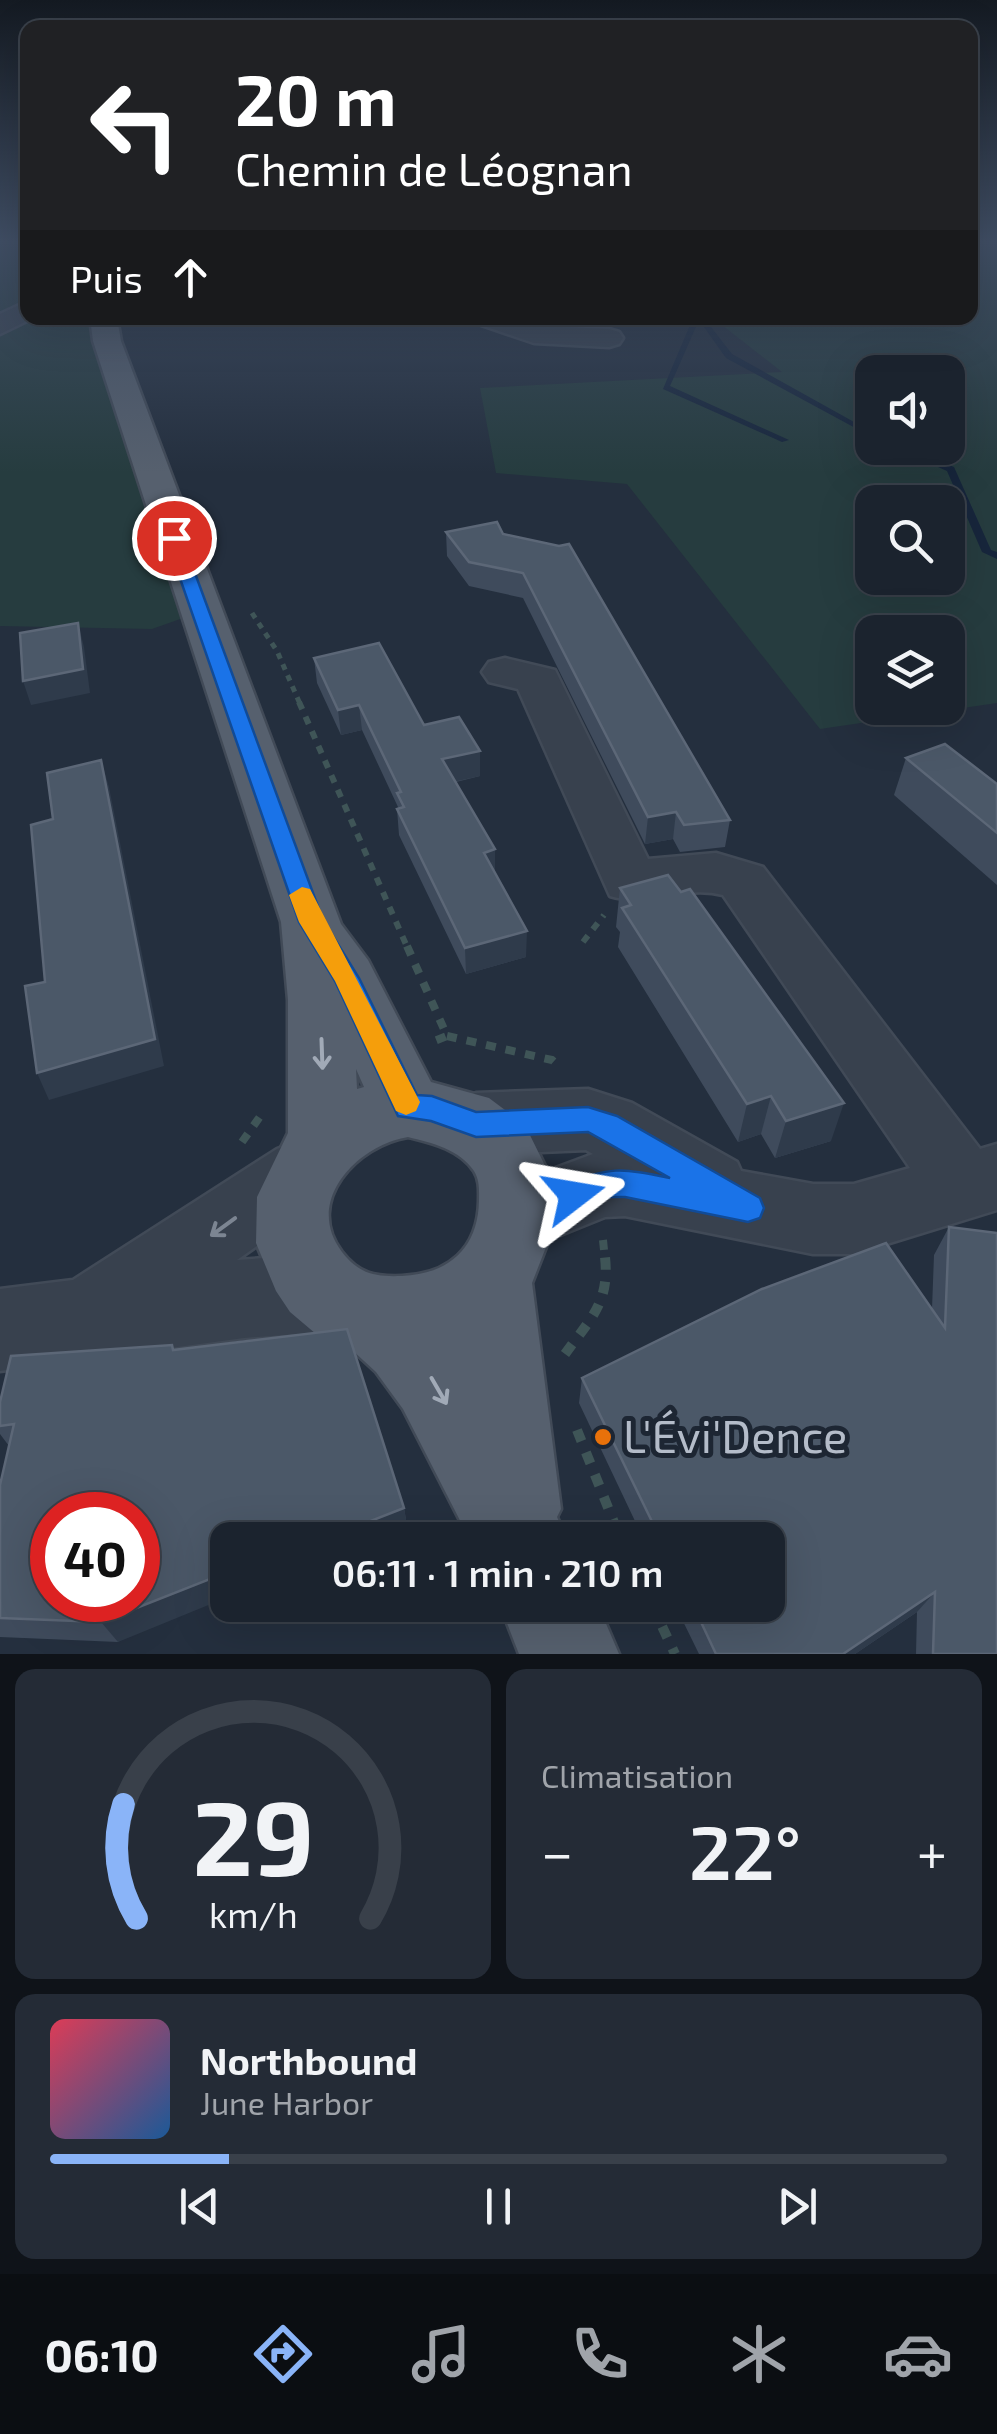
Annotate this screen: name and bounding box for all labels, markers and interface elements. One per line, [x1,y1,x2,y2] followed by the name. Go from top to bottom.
[235,56,397,140] text: 20 m
[70,60,200,190] icon: left
[235,141,633,195] text: Chemin de Léognan
[163,250,218,305] icon: ahead
[70,255,143,301] text: Puis
[855,355,965,725] map controls
[855,355,965,465] button: sound
[855,485,965,595] button: search
[132,496,217,581] pin
[147,511,202,566] icon: arrive
[855,615,965,725] button: layers
[313,1037,332,1069] one-way arrow
[522,1143,626,1247] position arrow
[210,1217,237,1238] one-way arrow
[429,1376,449,1405] one-way arrow
[623,1408,847,1462] place label: L'Évi'Dence
[592,1426,614,1448] marker: L'Évi'Dence
[30,1492,160,1622] speed limit sign: 40
[332,1549,663,1595] text: 06:11 · 1 min · 210 m
[541,1756,733,1794] text: Climatisation
[192,1772,314,1897] text: 29
[689,1805,801,1895] text: 22°
[541,1818,573,1884] text: −
[917,1818,947,1884] text: +
[209,1892,297,1935] text: km/h
[200,2037,418,2083] text: Northbound
[200,2083,373,2121] text: June Harbor
[172,2179,227,2234] icon: previous
[471,2179,526,2234] icon: pause
[770,2179,825,2234] icon: next
[248,2319,318,2389] icon: directions
[406,2319,476,2389] icon: music
[565,2319,635,2389] icon: phone
[724,2319,794,2389] icon: climate
[883,2319,953,2389] icon: car
[44,2327,159,2381] text: 06:10

